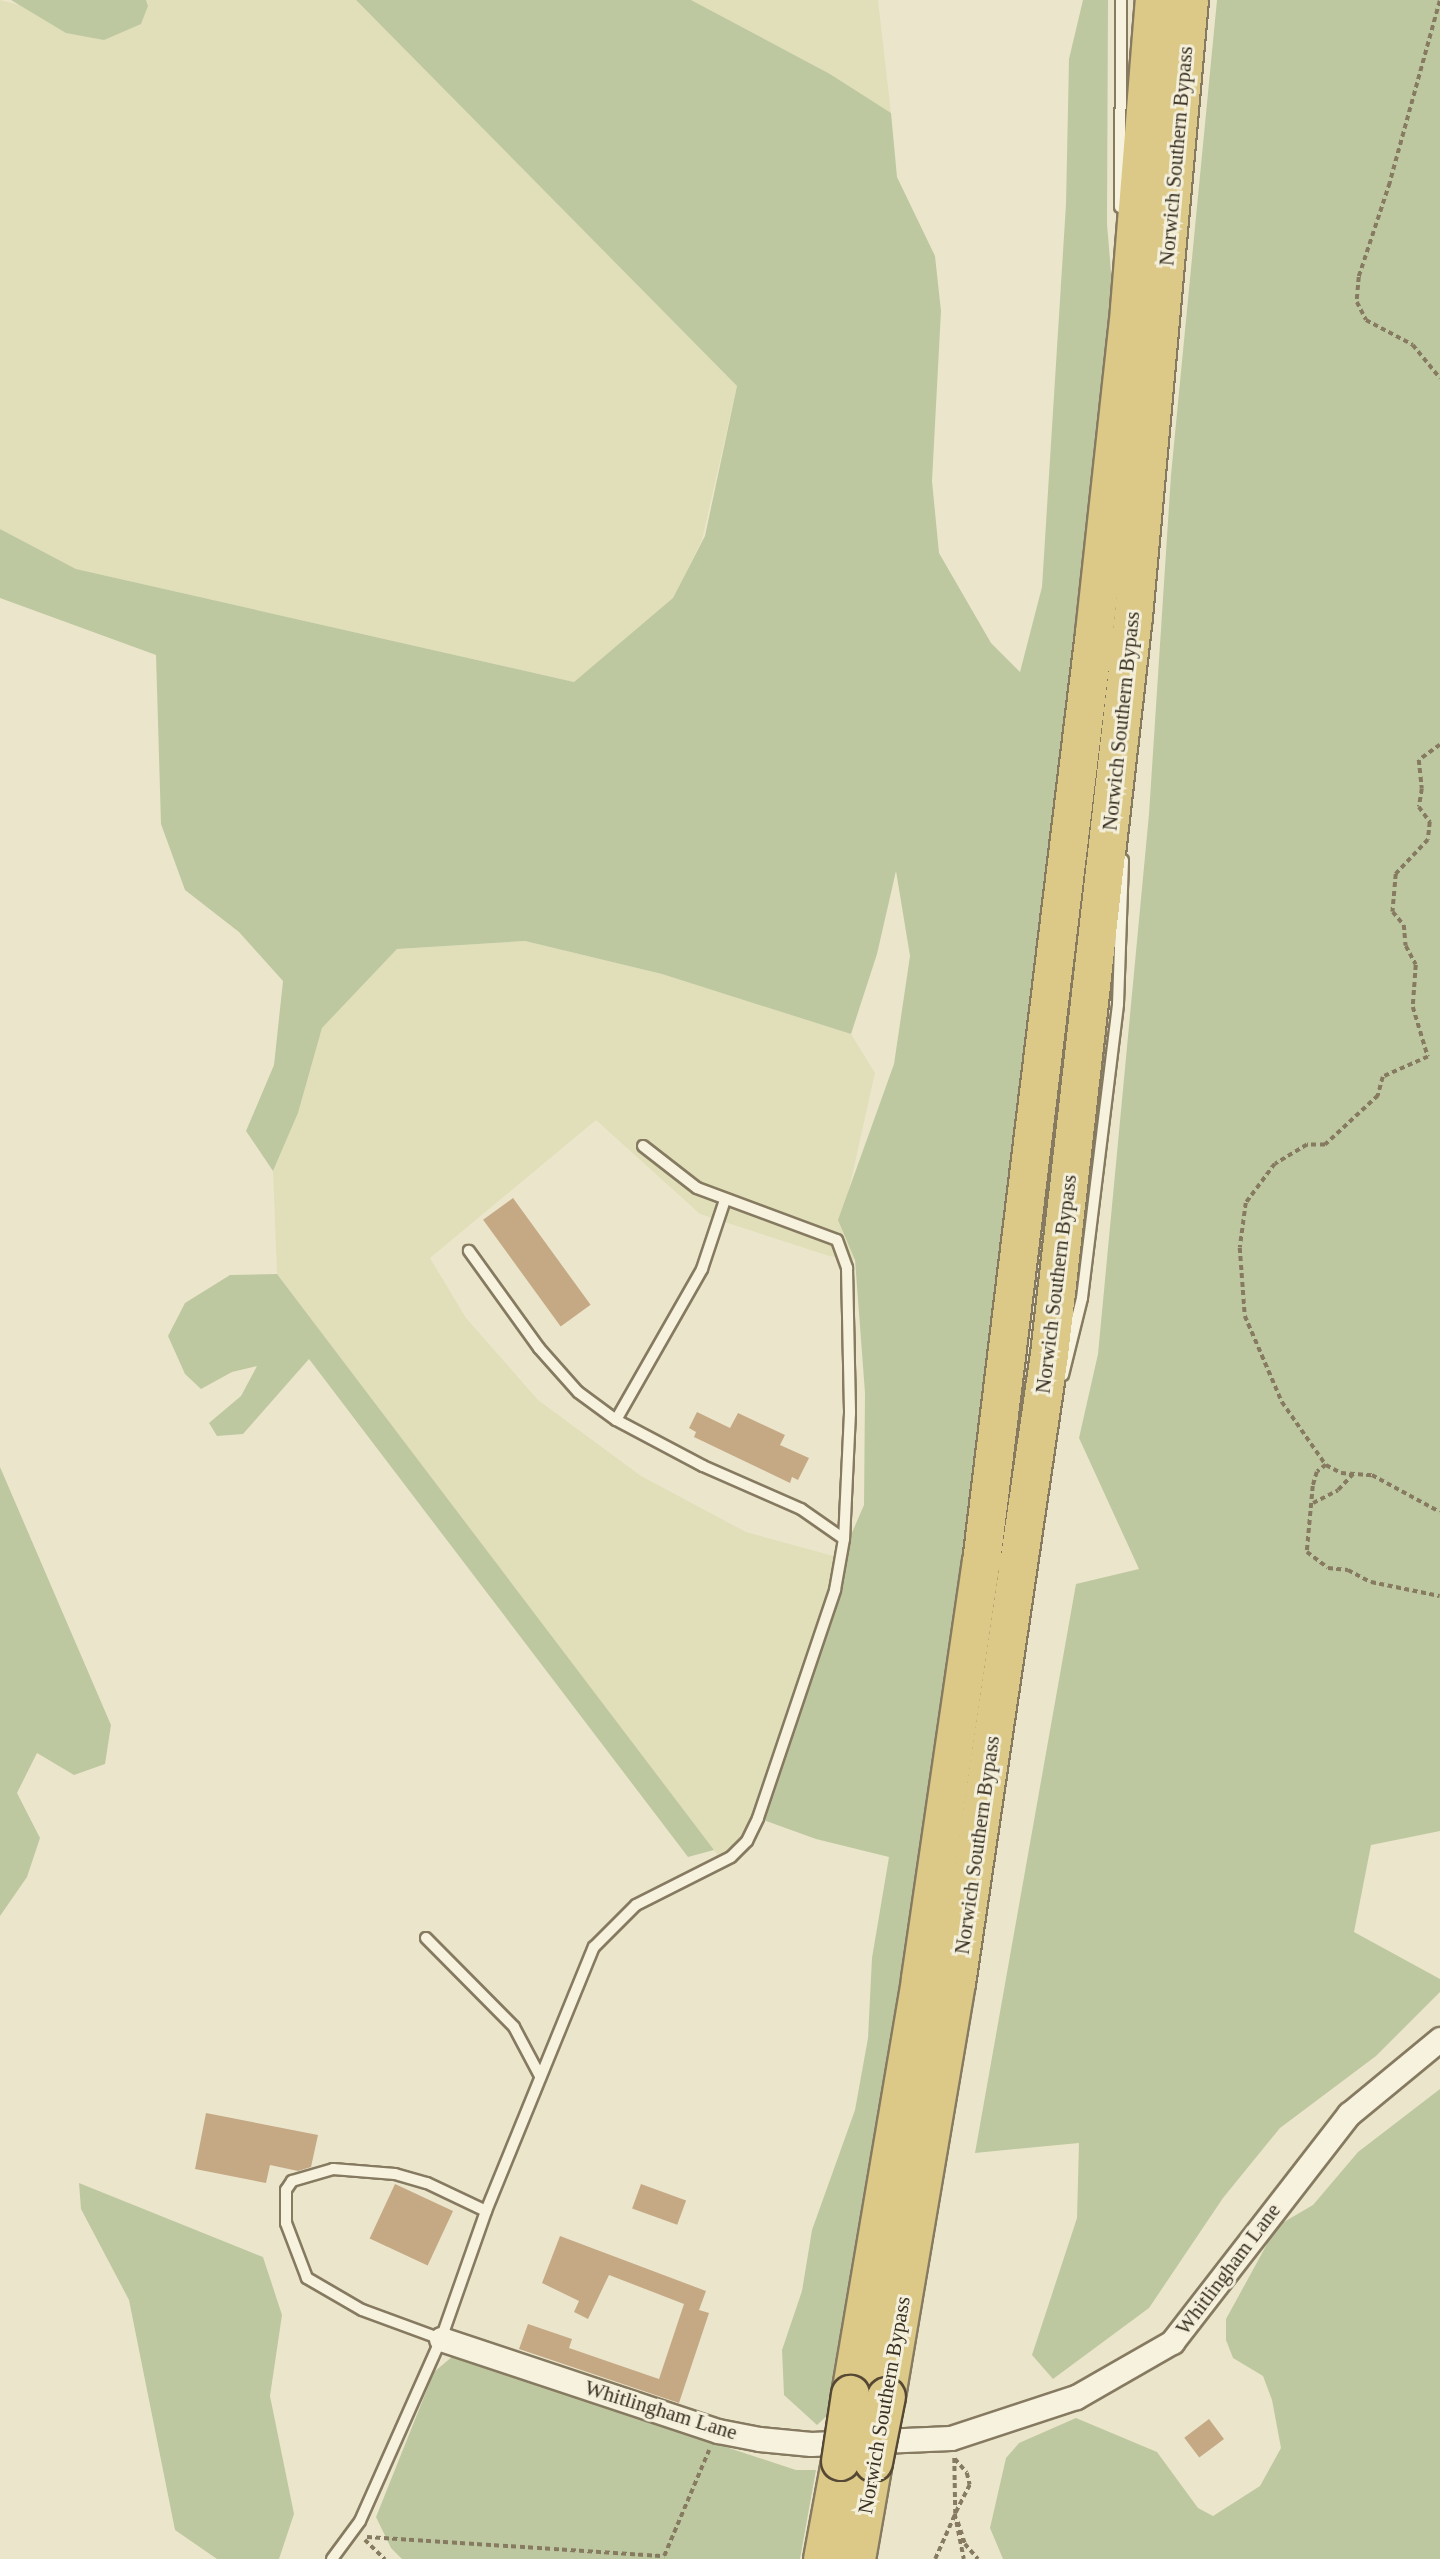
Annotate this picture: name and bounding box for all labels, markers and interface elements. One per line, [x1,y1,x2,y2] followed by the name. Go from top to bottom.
[1154,45,1198,267] street label: Norwich Southern Bypass
[1097,610,1145,832] street label: Norwich Southern Bypass
[1030,1173,1082,1395] street label: Norwich Southern Bypass
[949,1734,1005,1956] street label: Norwich Southern Bypass
[1170,2198,1286,2340] street label: Whitlingham Lane
[852,2294,916,2516] street label: Norwich Southern Bypass
[582,2375,740,2445] street label: Whitlingham Lane

